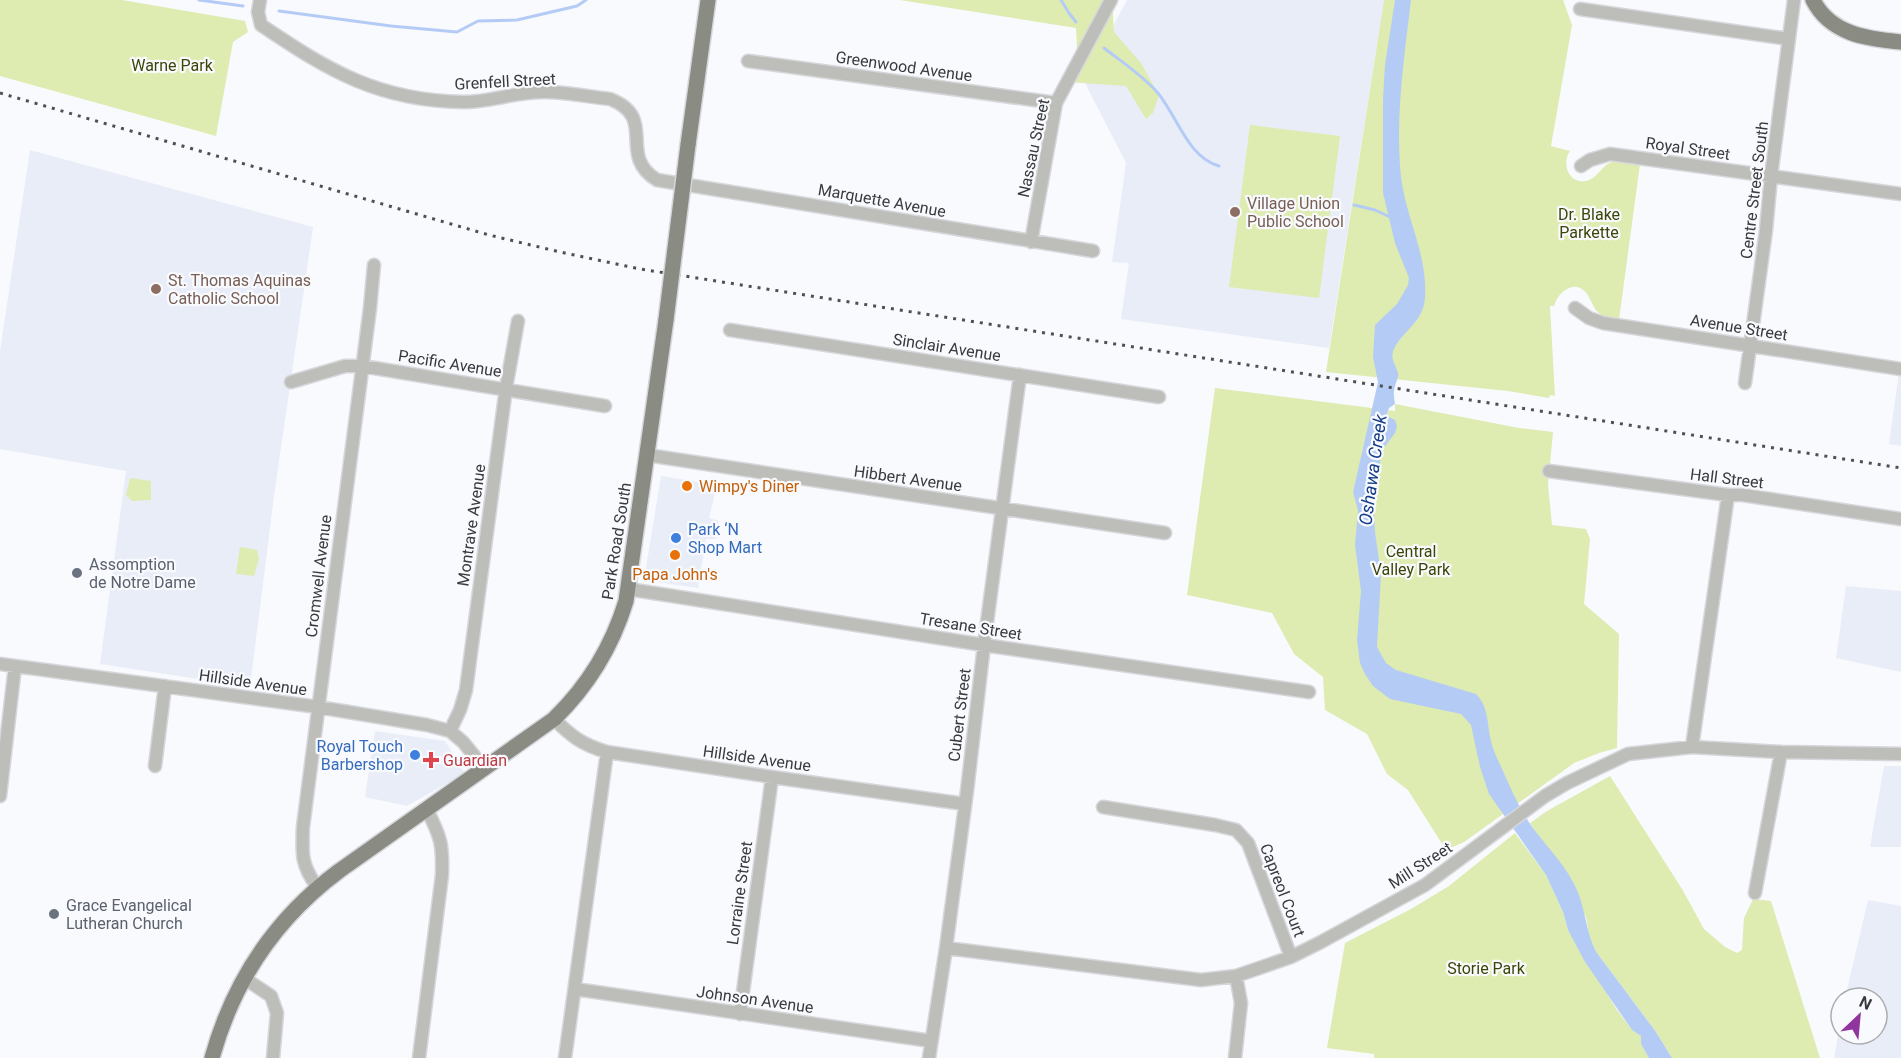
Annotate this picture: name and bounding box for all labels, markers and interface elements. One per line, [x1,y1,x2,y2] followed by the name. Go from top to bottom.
[834,48,973,85] street label: Greenwood Avenue
[131,56,214,75] park label: Warne Park
[454,69,556,94] street label: Grenfell Street
[1014,97,1053,199] street label: Nassau Street
[1737,120,1772,260] street label: Centre Street South
[1644,133,1731,164] street label: Royal Street
[816,180,947,221] street label: Marquette Avenue
[1247,194,1344,231] place label: Village Union Public School
[1228,205,1242,219] marker: Village Union Public School
[1558,205,1620,242] park label: Dr. Blake Parkette
[168,271,311,308] place label: St. Thomas Aquinas Catholic School
[149,282,163,296] marker: St. Thomas Aquinas Catholic School
[1689,310,1789,345] street label: Avenue Street
[892,330,1002,365] street label: Sinclair Avenue
[397,346,503,381] street label: Pacific Avenue
[1354,412,1391,527] water label: Oshawa Creek
[853,461,963,495] street label: Hibbert Avenue
[454,463,489,587] street label: Montrave Avenue
[1689,465,1765,492] street label: Hall Street
[699,477,800,496] place label: Wimpy's Diner
[680,479,694,493] marker: Wimpy's Diner
[598,481,635,601] street label: Park Road South
[302,514,335,638] street label: Cromwell Avenue
[688,520,762,557] place label: Park ‘N Shop Mart
[669,531,683,545] marker: Park ‘N Shop Mart
[1372,542,1451,579] park label: Central Valley Park
[668,548,682,562] marker: Papa John's
[89,555,196,592] place label: Assomption de Notre Dame
[632,565,718,584] place label: Papa John's
[70,566,84,580] marker: Assomption de Notre Dame
[918,609,1023,644] street label: Tresane Street
[198,666,308,699] street label: Hillside Avenue
[944,667,975,763] street label: Cubert Street
[317,737,403,774] place label: Royal Touch Barbershop
[702,742,812,775] street label: Hillside Avenue
[408,748,422,762] marker: Royal Touch Barbershop
[443,751,507,770] place label: Guardian
[424,753,438,767] marker: Guardian
[1385,838,1456,893] street label: Mill Street
[723,840,756,946] street label: Lorraine Street
[1256,841,1309,939] street label: Capreol Court
[66,896,192,933] place label: Grace Evangelical Lutheran Church
[47,907,61,921] marker: Grace Evangelical Lutheran Church
[1447,959,1526,978] park label: Storie Park
[695,982,815,1017] street label: Johnson Avenue
[1829,986,1889,1046] north arrow
[1856,992,1875,1014] text: N

